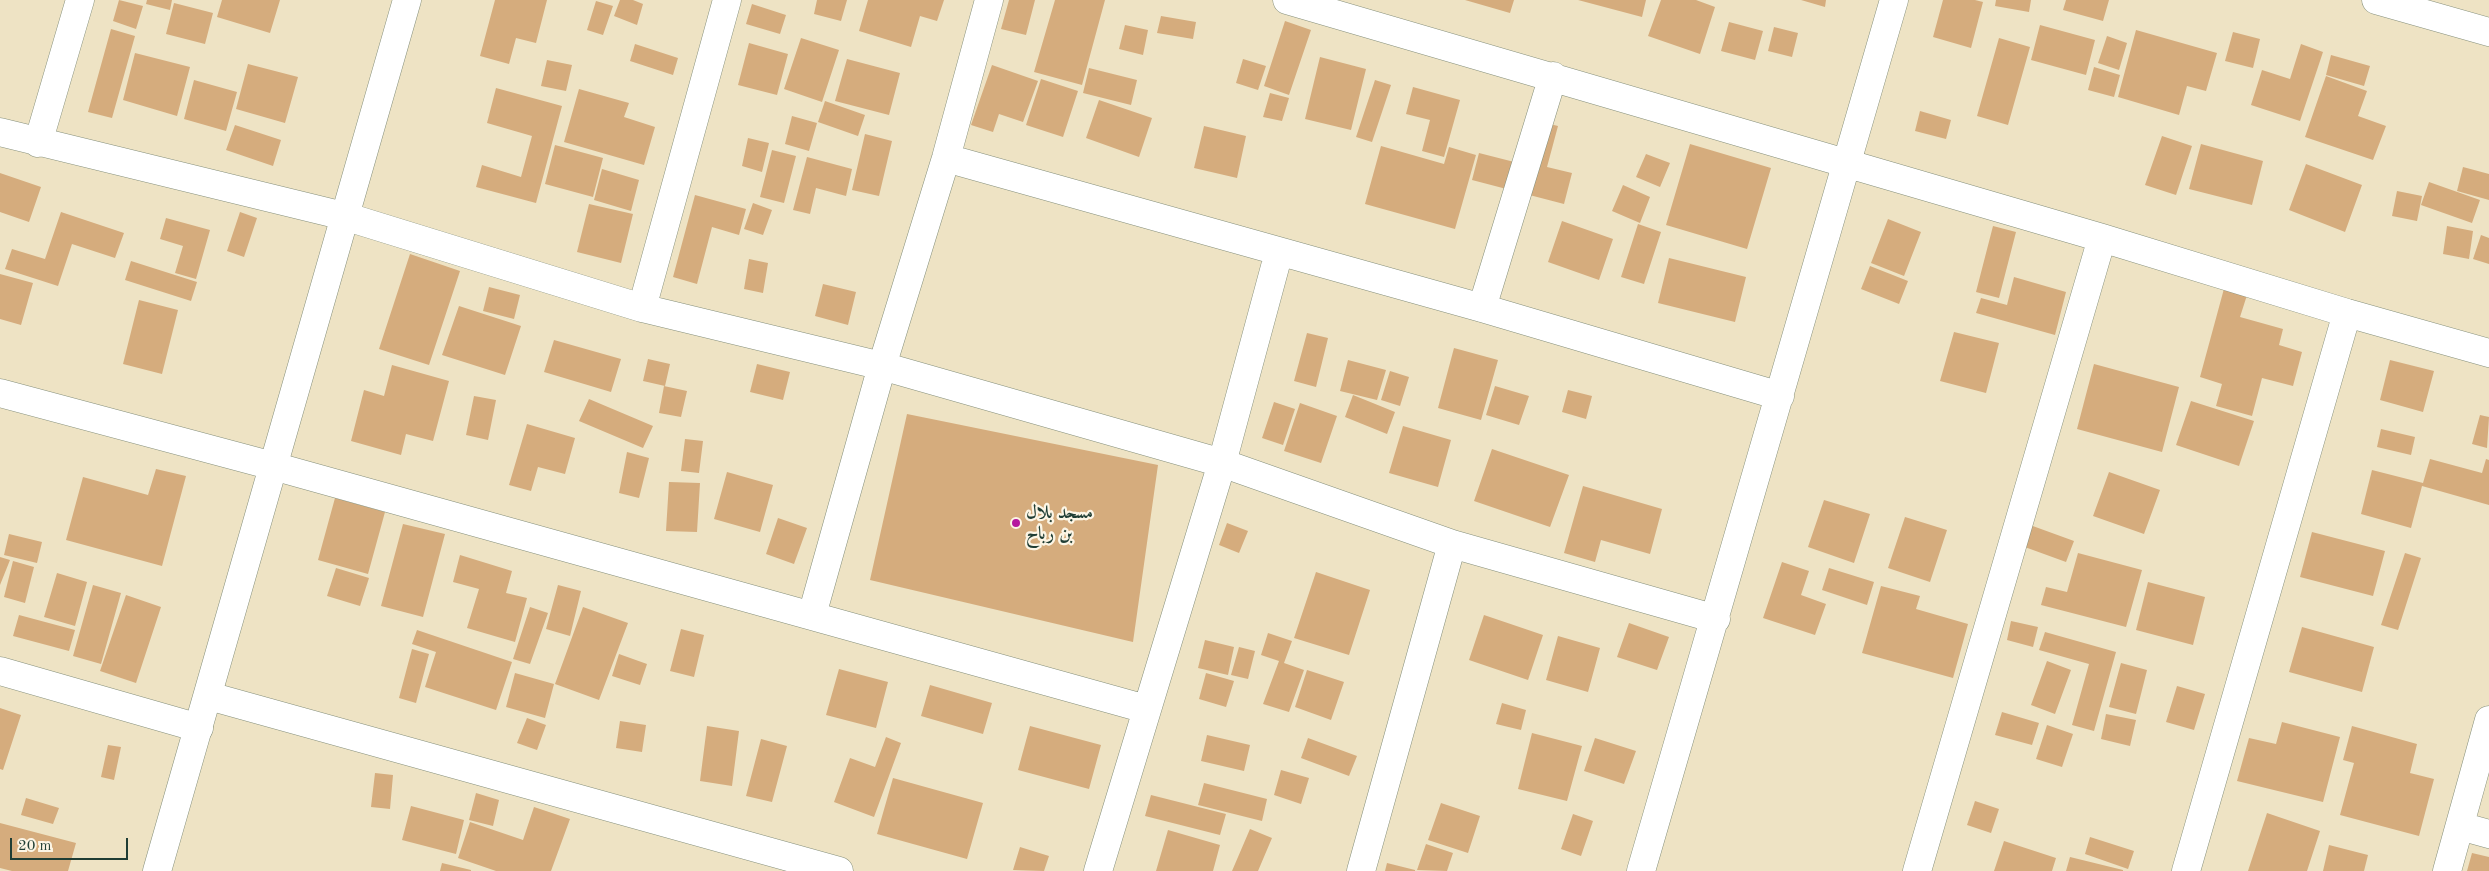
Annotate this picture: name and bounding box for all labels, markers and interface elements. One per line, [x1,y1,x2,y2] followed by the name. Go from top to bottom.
[1026,502,1093,544] place label: مسجد بلال بن رباح
[1010,517,1022,529] marker: مسجد بلال بن رباح
[12,828,130,860] scale bar
[18,839,52,854] text: 20 m

